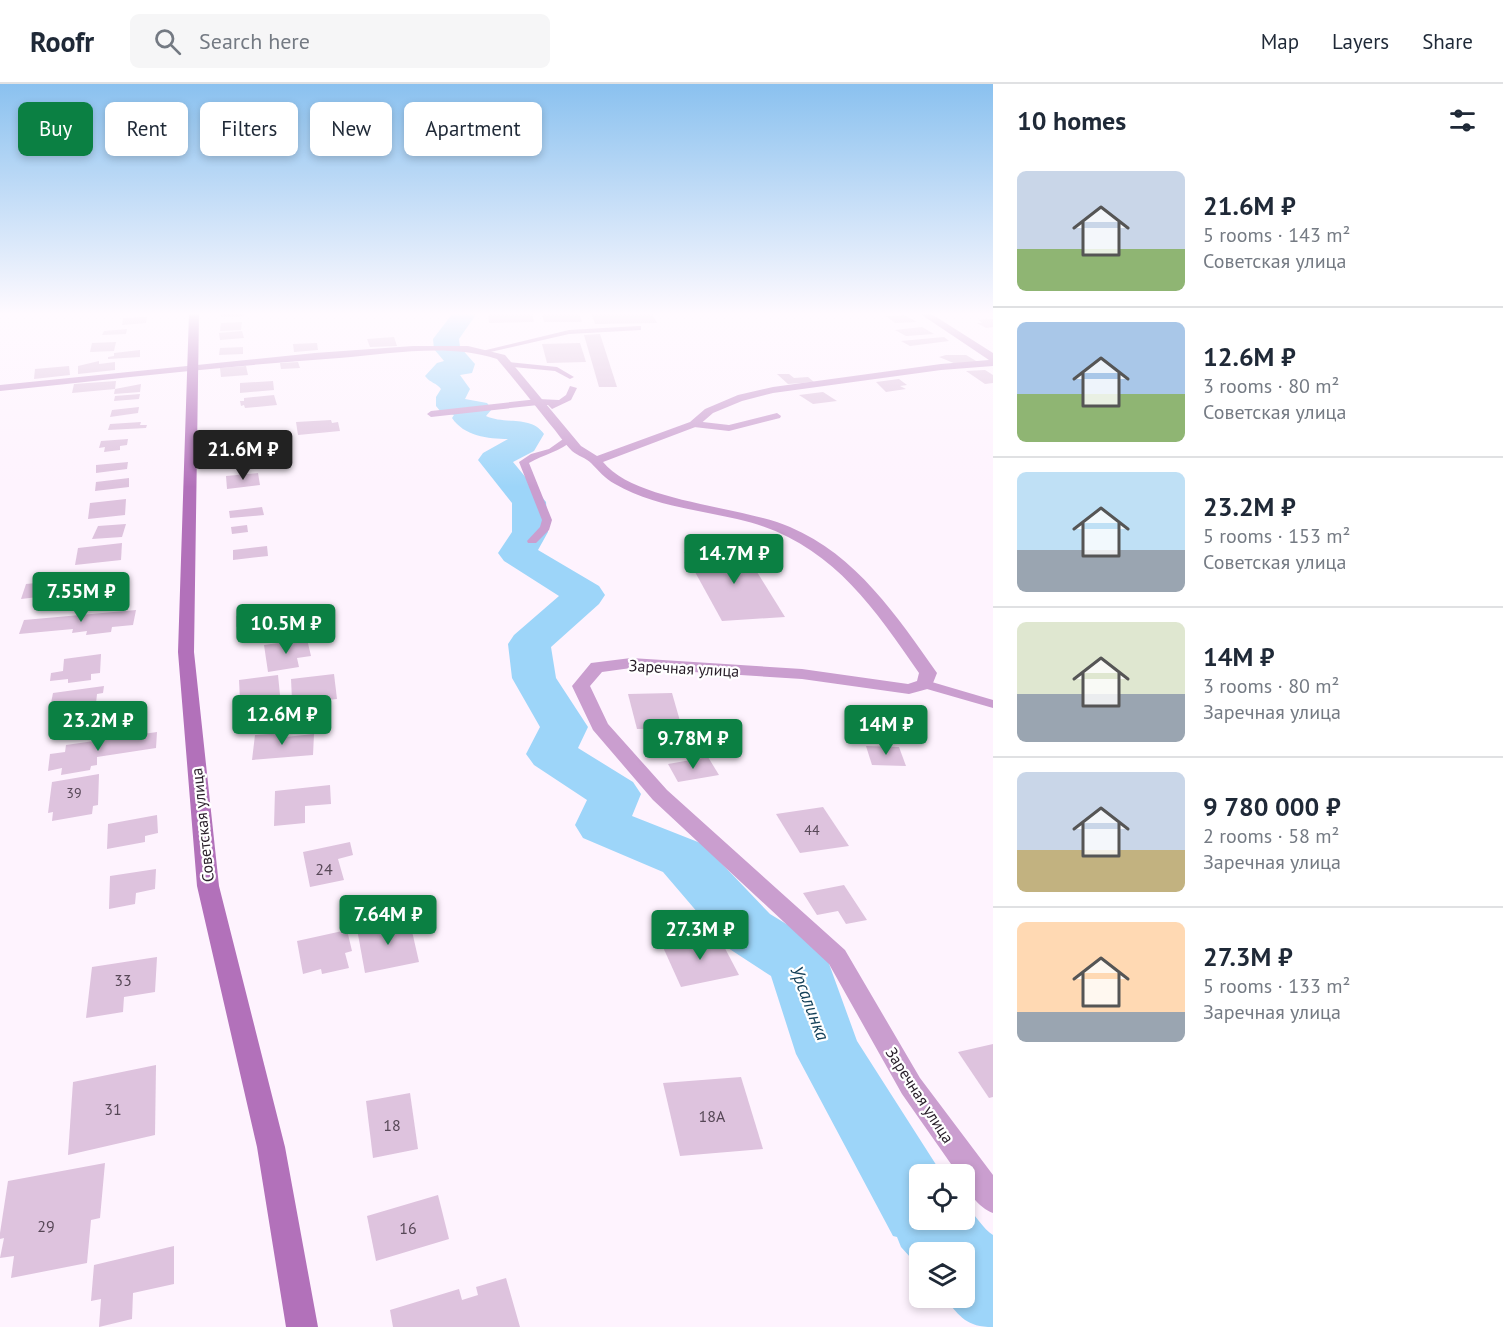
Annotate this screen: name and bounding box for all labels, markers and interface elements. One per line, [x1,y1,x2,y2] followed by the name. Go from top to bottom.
[130,14,550,68] search box
[30,23,94,60] text: Roofr
[151,25,184,58] icon: search
[199,27,310,55] text: Search here
[1261,28,1299,55] text: Map
[1332,28,1389,55] text: Layers
[1422,28,1473,55] text: Share
[18,102,93,156] chip: Buy
[105,102,188,156] chip: Rent
[200,102,298,156] chip: Filters
[310,102,392,156] chip: New
[404,102,542,156] chip: Apartment
[1017,104,1126,137] text: 10 homes
[1446,104,1479,137] icon: filters
[1203,189,1296,222] text: 21.6M ₽
[1065,195,1137,267] icon: home
[1203,222,1350,248] text: 5 rooms · 143 m²
[1203,248,1346,274] text: Советская улица
[1203,340,1296,373] text: 12.6M ₽
[1065,346,1137,418] icon: home
[1203,373,1339,399] text: 3 rooms · 80 m²
[1203,399,1346,425] text: Советская улица
[188,430,298,481] pin: 21.6M ₽
[207,436,279,462] text: 21.6M ₽
[1203,490,1296,523] text: 23.2M ₽
[1065,496,1137,568] icon: home
[1203,523,1350,549] text: 5 rooms · 153 m²
[679,534,789,585] pin: 14.7M ₽
[698,540,770,566] text: 14.7M ₽
[1203,549,1346,575] text: Советская улица
[26,572,136,623] pin: 7.55M ₽
[47,578,115,604] text: 7.55M ₽
[231,604,341,655] pin: 10.5M ₽
[250,610,322,636] text: 10.5M ₽
[1203,640,1275,673] text: 14M ₽
[1065,646,1137,718] icon: home
[628,655,740,681] street label: Заречная улица
[1203,673,1339,699] text: 3 rooms · 80 m²
[227,695,337,746] pin: 12.6M ₽
[1203,699,1341,725] text: Заречная улица
[43,701,153,752] pin: 23.2M ₽
[246,701,318,727] text: 12.6M ₽
[844,705,928,756] pin: 14M ₽
[62,707,134,733] text: 23.2M ₽
[858,711,914,737] text: 14M ₽
[638,719,748,770] pin: 9.78M ₽
[657,725,729,751] text: 9.78M ₽
[186,767,218,883] street label: Советская улица
[66,784,82,802] house number: 39
[1203,790,1341,823] text: 9 780 000 ₽
[1065,796,1137,868] icon: home
[804,821,820,839] house number: 44
[1203,823,1339,849] text: 2 rooms · 58 m²
[1203,849,1341,875] text: Заречная улица
[315,859,333,879] house number: 24
[333,895,443,946] pin: 7.64M ₽
[354,901,422,927] text: 7.64M ₽
[645,910,755,961] pin: 27.3M ₽
[666,916,734,942] text: 27.3M ₽
[1203,940,1293,973] text: 27.3M ₽
[1065,946,1137,1018] icon: home
[785,962,835,1044] water label: Урсалинка
[114,970,132,990] house number: 33
[1203,973,1350,999] text: 5 rooms · 133 m²
[1203,999,1341,1025] text: Заречная улица
[882,1043,958,1147] street label: Заречная улица
[104,1099,122,1119] house number: 31
[699,1106,726,1126] house number: 18А
[383,1115,401,1135] house number: 18
[909,1164,975,1308] map controls
[909,1164,975,1230] button: locate
[37,1216,55,1236] house number: 29
[399,1218,417,1238] house number: 16
[909,1242,975,1308] button: layers

